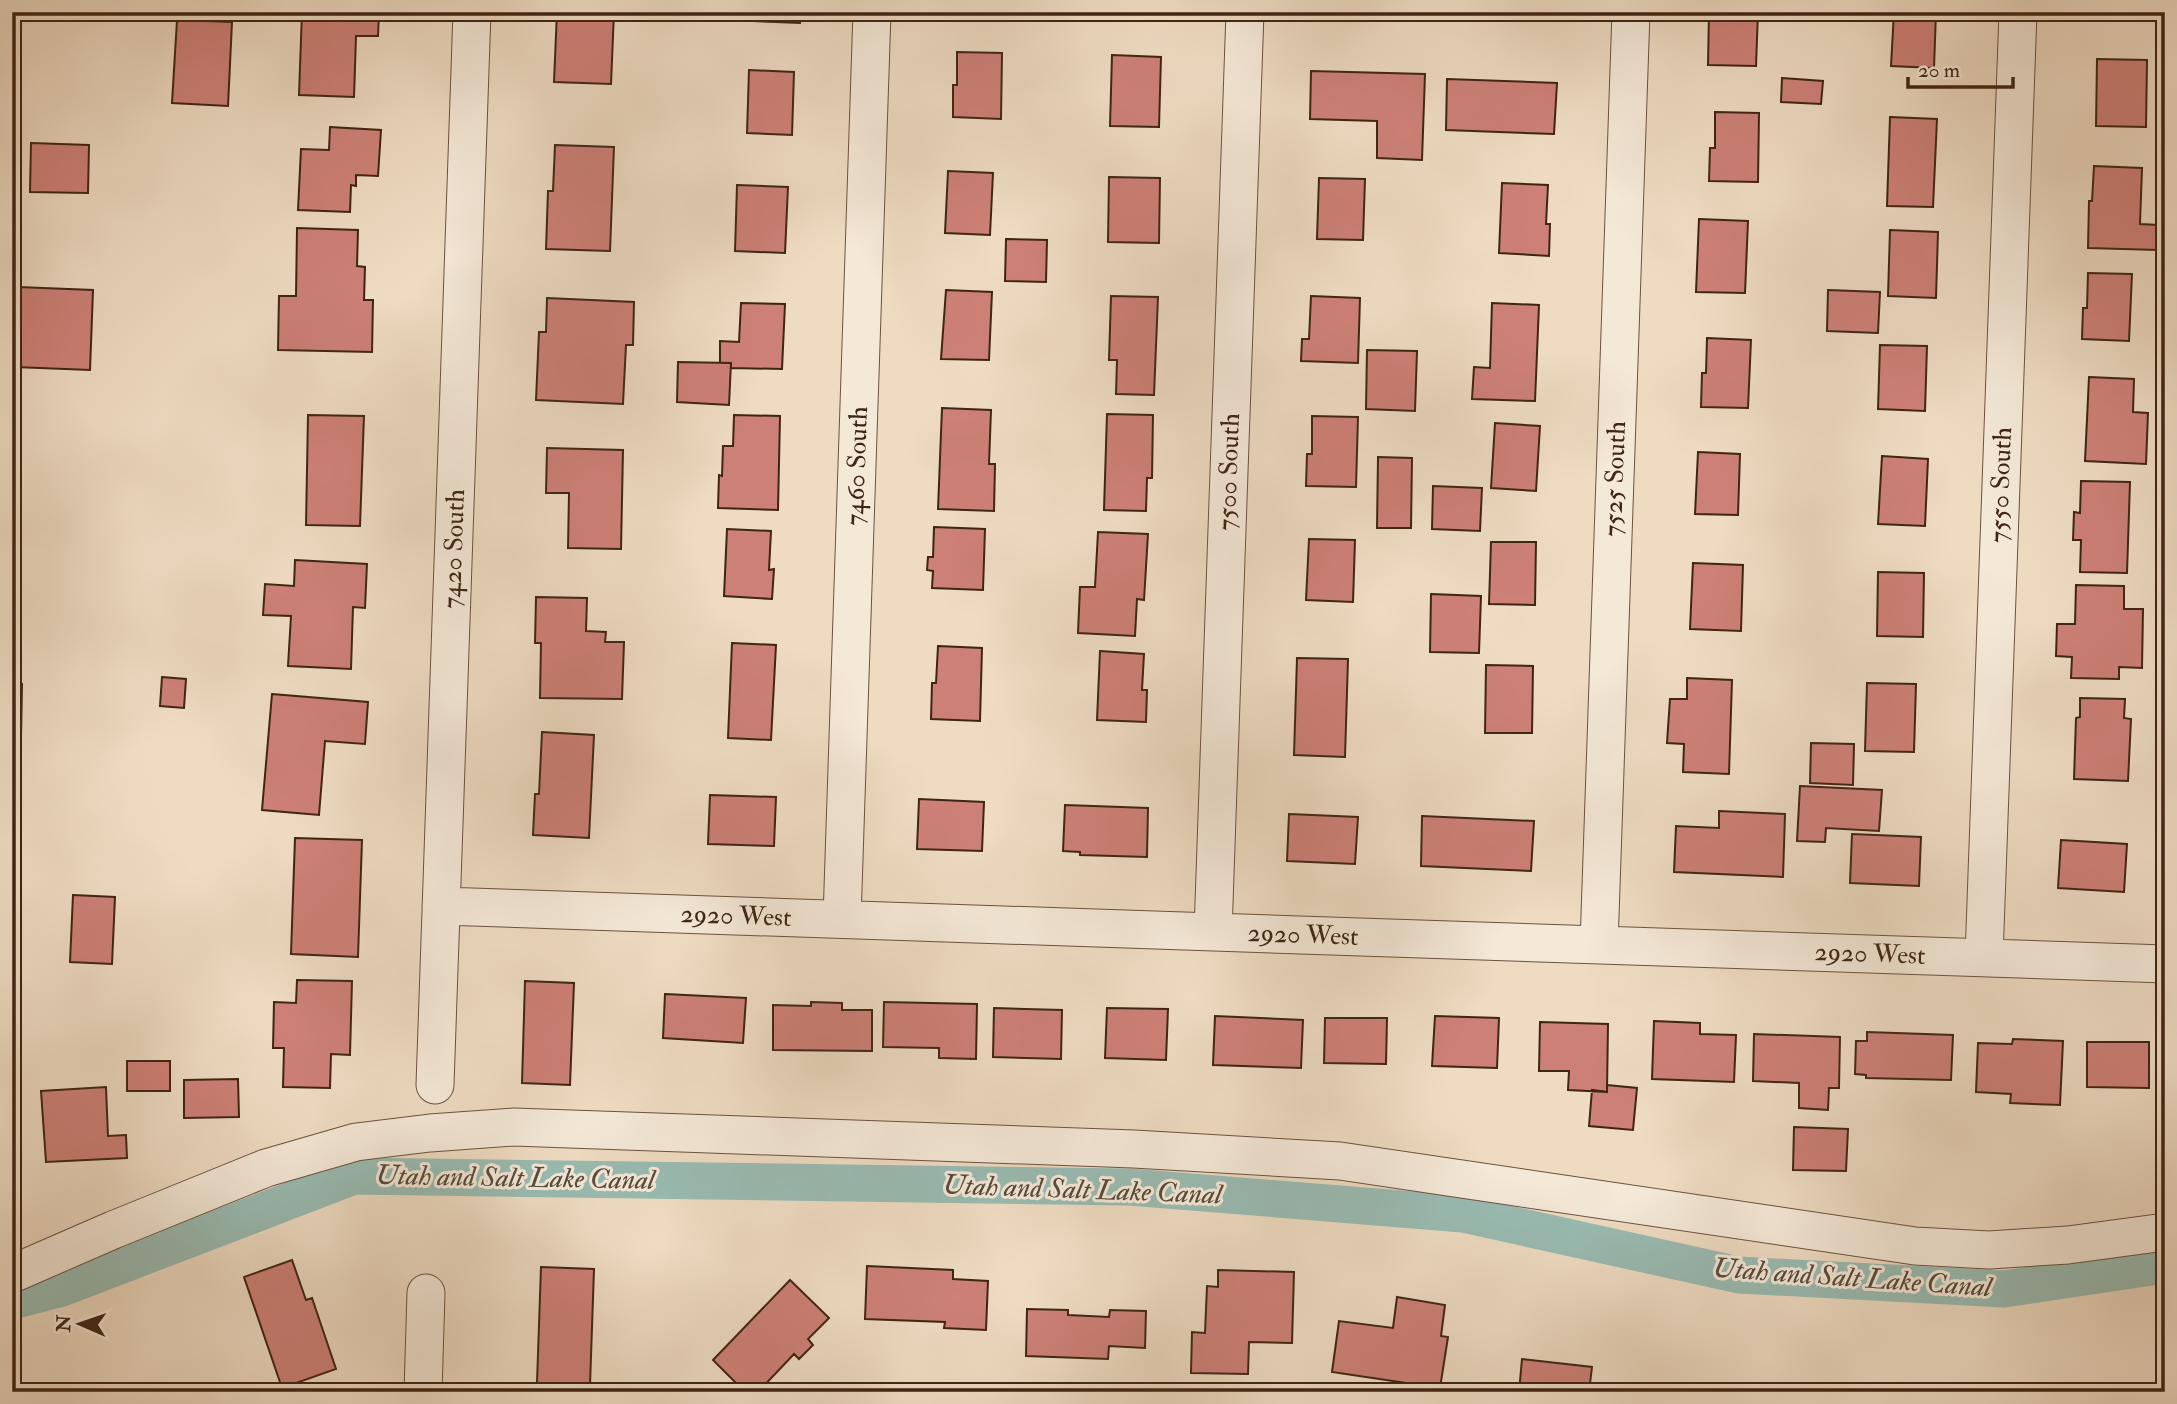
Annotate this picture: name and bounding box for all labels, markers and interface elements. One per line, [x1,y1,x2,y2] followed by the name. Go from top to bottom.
[1908,46,2012,90] scale bar
[1918,57,1960,84] text: 20 m
[839,405,875,526] street label: 7460 South
[1211,412,1247,531] street label: 7500 South
[1597,420,1633,537] street label: 7525 South
[1983,426,2019,543] street label: 7550 South
[436,488,472,609] street label: 7420 South
[680,898,792,934] street label: 2920 West
[1247,917,1359,953] street label: 2920 West
[1814,936,1926,972] street label: 2920 West
[375,1158,657,1198] water label: Utah and Salt Lake Canal
[942,1168,1225,1212] water label: Utah and Salt Lake Canal
[1711,1251,1995,1305] water label: Utah and Salt Lake Canal
[46,1288,116,1358] north arrow
[52,1314,76,1333] text: N

